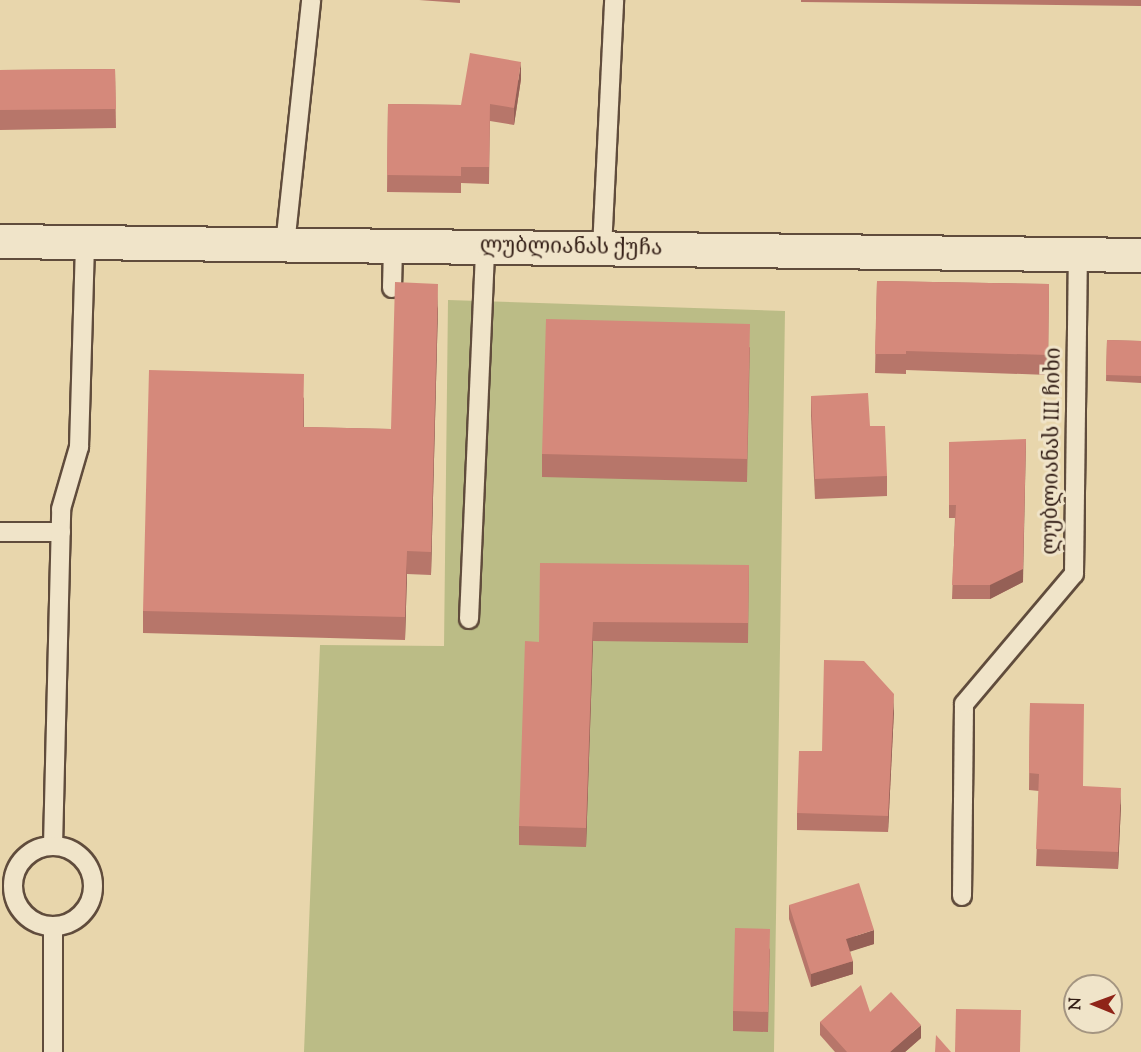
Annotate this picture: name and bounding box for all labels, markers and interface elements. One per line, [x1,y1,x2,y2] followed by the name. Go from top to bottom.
[480,234,662,262] street label: ლუბლიანას ქუჩა
[1039,347,1067,555] street label: ლუბლიანას III ჩიხი
[1063,974,1123,1034] north arrow
[1065,997,1088,1010] text: N

